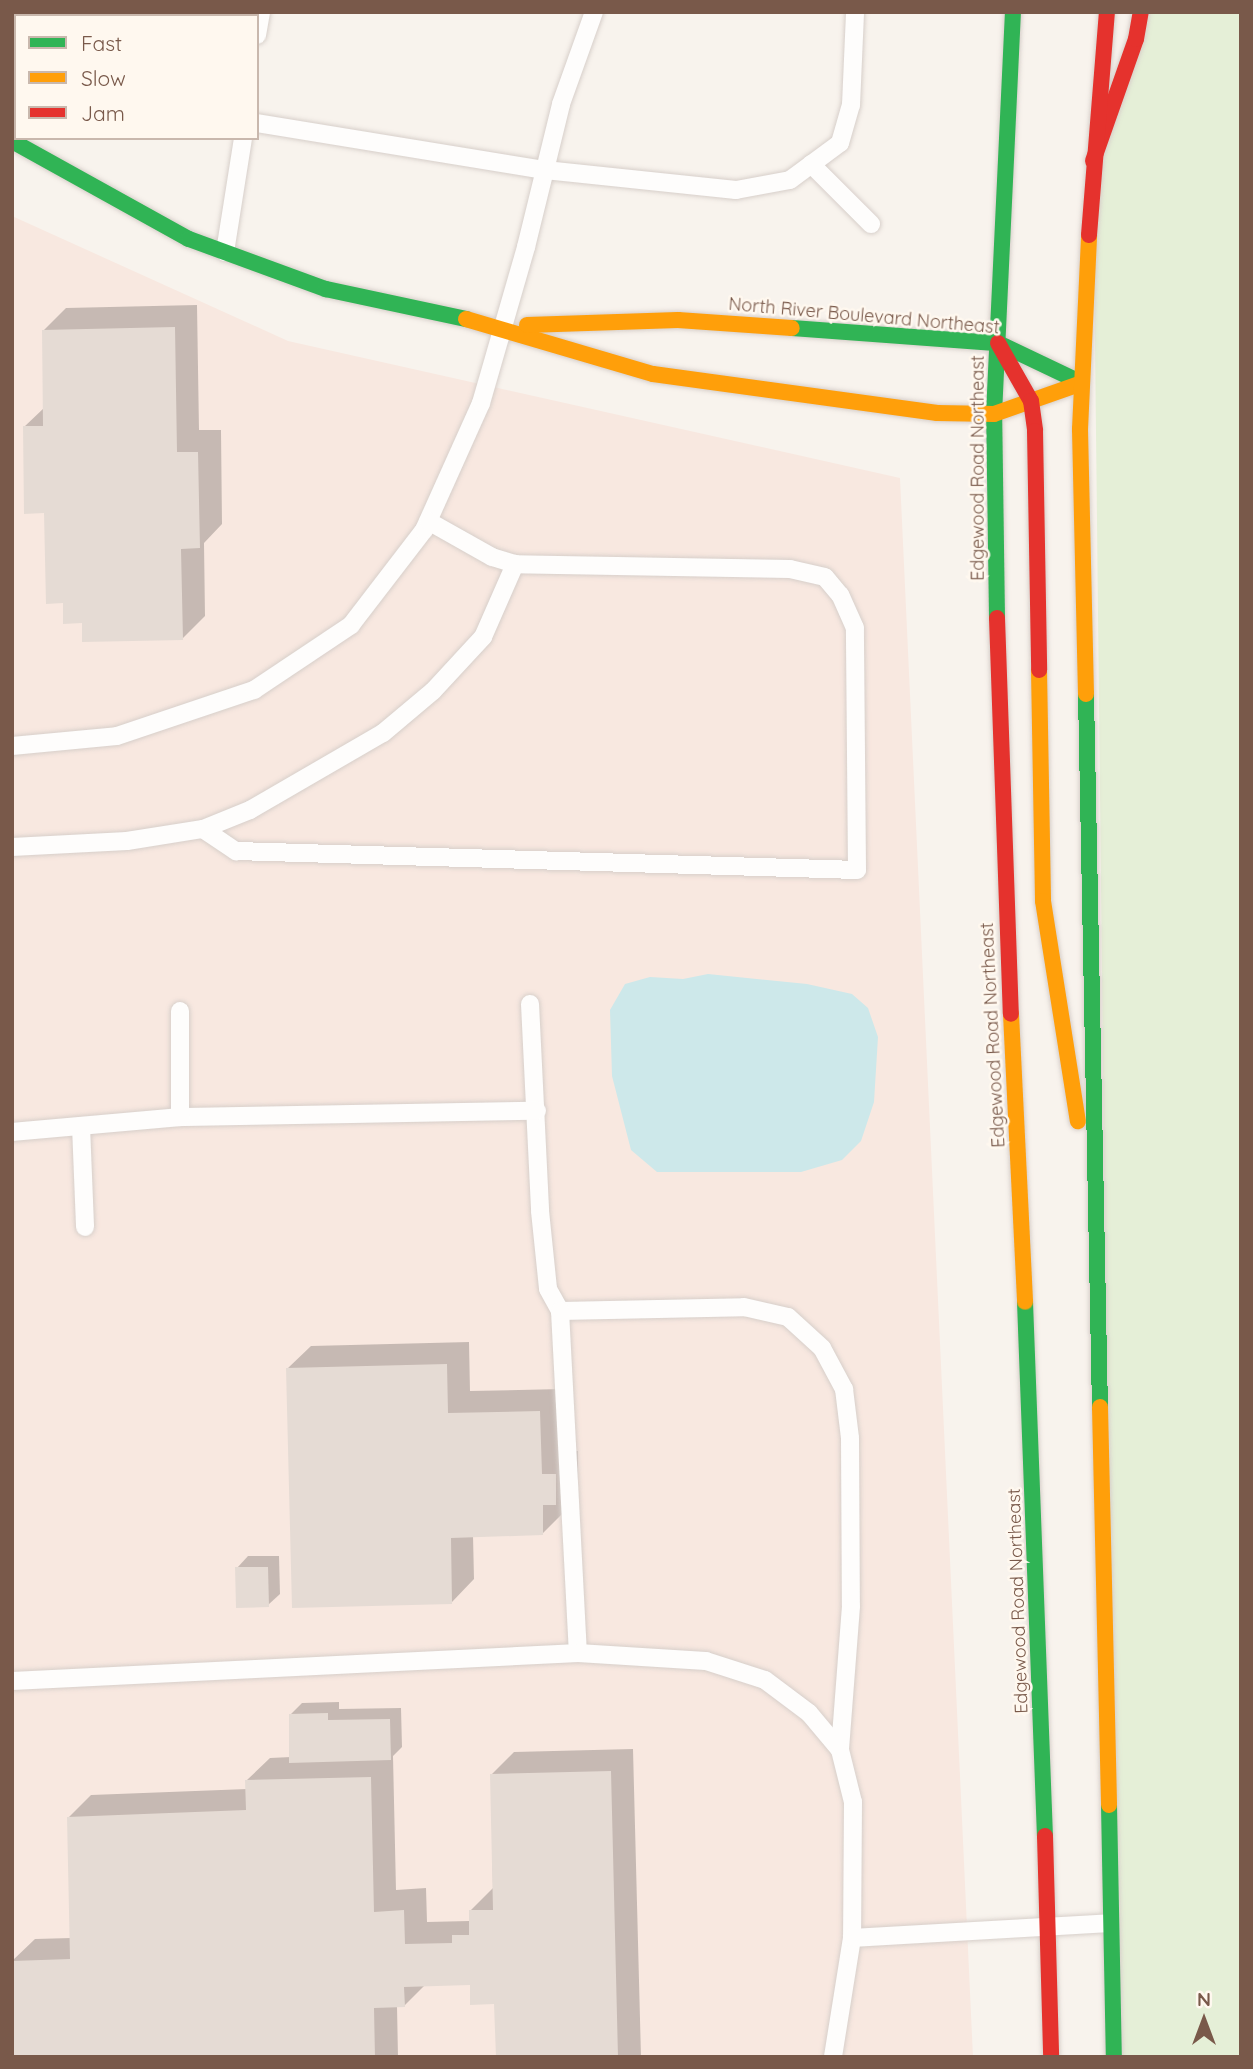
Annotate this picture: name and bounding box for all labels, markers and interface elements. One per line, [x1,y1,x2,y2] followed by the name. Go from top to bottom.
[14,14,259,140] legend
[81,30,122,56] text: Fast
[81,65,126,91] text: Slow
[81,100,125,126] text: Jam
[728,293,1000,339] street label: North River Boulevard Northeast
[967,355,989,581] street label: Edgewood Road Northeast
[976,922,1010,1148] street label: Edgewood Road Northeast
[1003,1488,1033,1714] street label: Edgewood Road Northeast
[1169,1985,1239,2055] north arrow
[1197,1987,1211,2011] text: N

